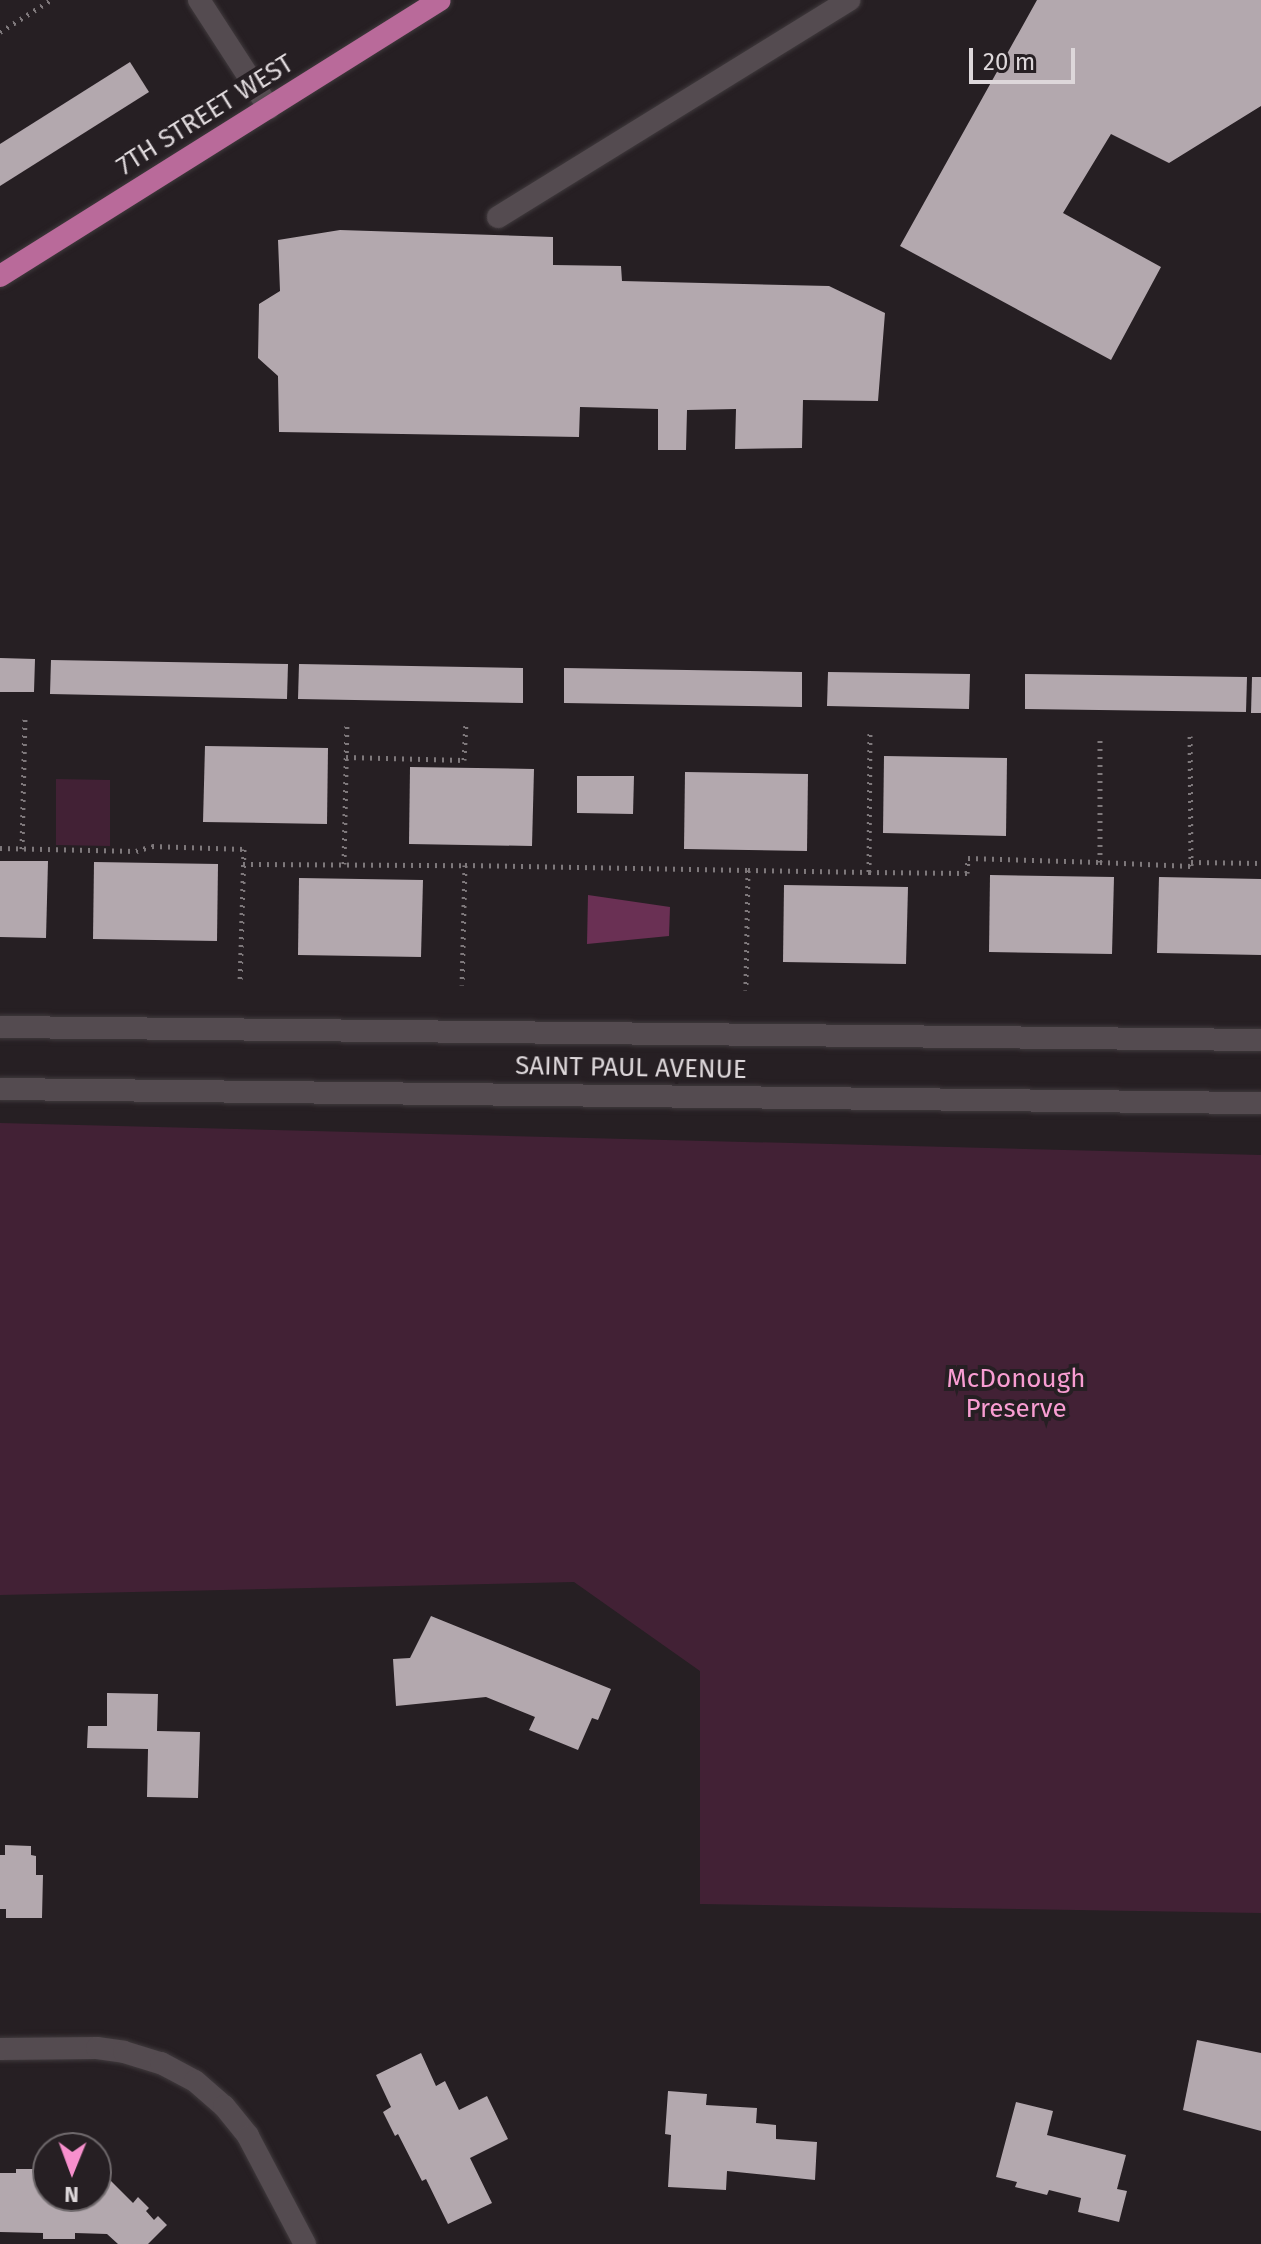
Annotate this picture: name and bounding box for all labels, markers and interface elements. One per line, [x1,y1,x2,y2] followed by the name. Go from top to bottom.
[973,32,1079,82] scale bar
[111,48,299,182] street label: 7TH STREET WEST
[983,48,1035,76] text: 20 m
[515,1050,747,1086] street label: SAINT PAUL AVENUE
[947,1363,1085,1424] park label: McDonough Preserve
[32,2132,112,2212] north arrow
[64,2181,79,2208] text: N

